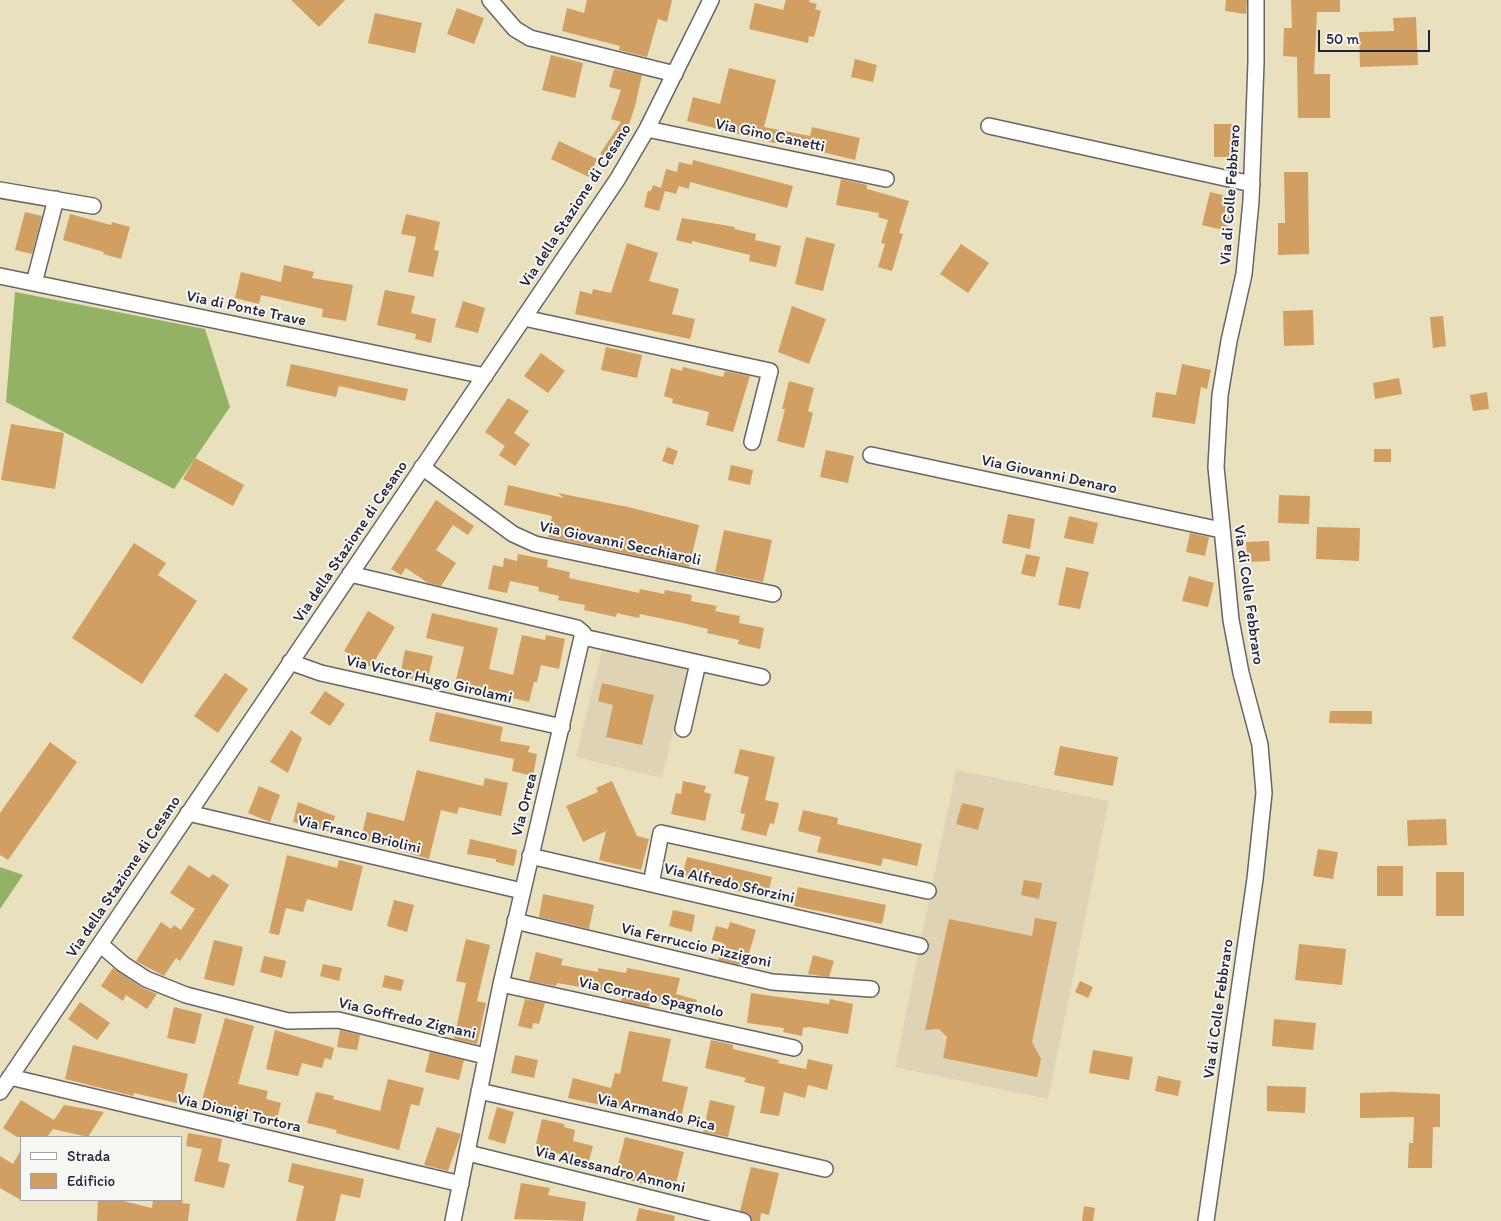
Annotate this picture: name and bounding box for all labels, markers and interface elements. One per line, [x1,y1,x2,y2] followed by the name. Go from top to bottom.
[1321,20,1434,52] scale bar
[1326,30,1359,48] text: 50 m
[713,115,827,157] street label: Via Gino Canetti
[516,121,636,291] street label: Via della Stazione di Cesano
[1217,124,1245,266] street label: Via di Colle Febbraro
[184,287,308,331] street label: Via di Ponte Trave
[979,451,1119,499] street label: Via Giovanni Denaro
[290,457,412,627] street label: Via della Stazione di Cesano
[537,517,703,571] street label: Via Giovanni Secchiaroli
[1229,524,1267,666] street label: Via di Colle Febbraro
[344,652,514,708] street label: Via Victor Hugo Girolami
[508,771,542,839] street label: Via Orrea
[63,792,185,962] street label: Via della Stazione di Cesano
[295,811,423,859] street label: Via Franco Briolini
[662,860,796,908] street label: Via Alfredo Sforzini
[619,919,773,973] street label: Via Ferruccio Pizzigoni
[1200,938,1238,1080] street label: Via di Colle Febbraro
[577,973,725,1023] street label: Via Corrado Spagnolo
[336,994,478,1044] street label: Via Goffredo Zignani
[175,1090,303,1138] street label: Via Dionigi Tortora
[595,1090,717,1136] street label: Via Armando Pica
[20,1136,182,1201] legend
[533,1142,687,1198] street label: Via Alessandro Annoni
[67,1147,110,1165] text: Strada
[67,1172,115,1190] text: Edificio

